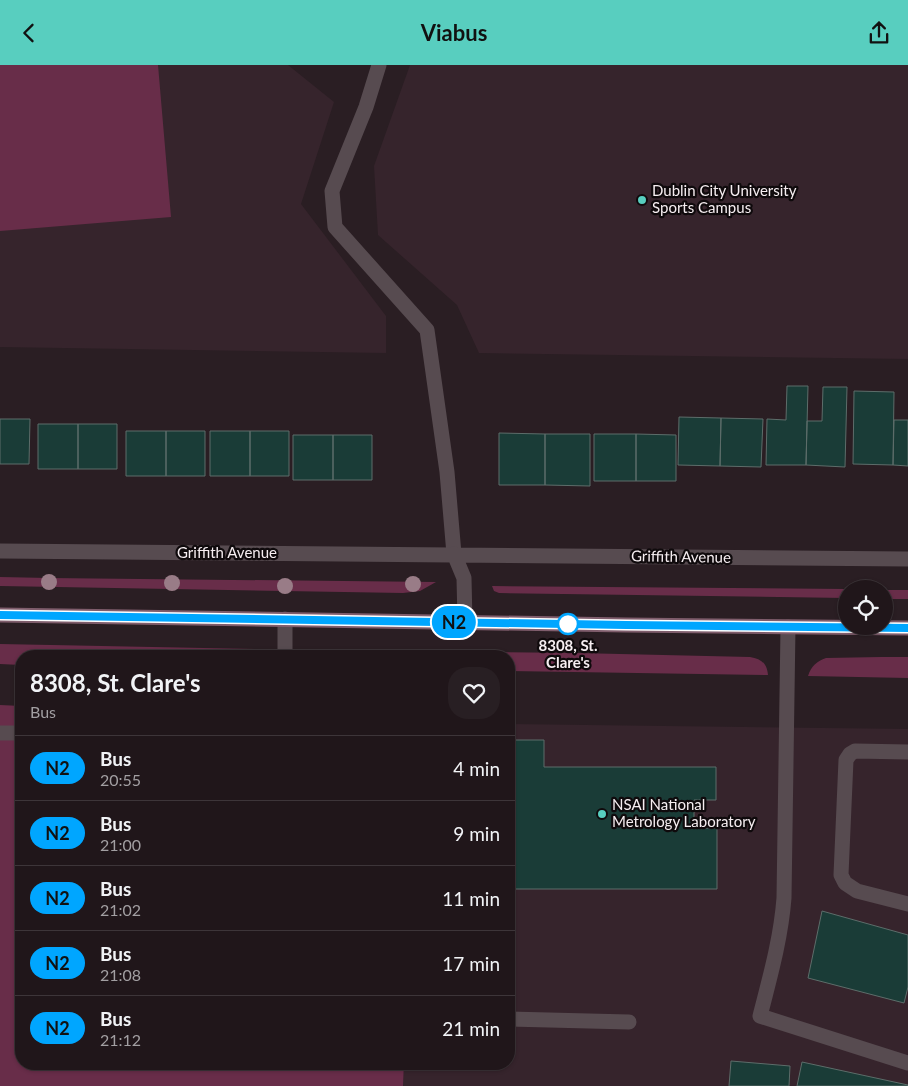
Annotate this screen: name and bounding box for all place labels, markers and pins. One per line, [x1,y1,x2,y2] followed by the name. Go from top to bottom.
[652,181,797,216] place label: Dublin City University Sports Campus
[636,194,648,206] marker: Dublin City University Sports Campus
[557,613,579,635] marker: 8308, St. Clare's
[539,636,598,671] place label: 8308, St. Clare's
[612,795,756,830] place label: NSAI National Metrology Laboratory
[596,808,608,820] marker: NSAI National Metrology Laboratory

